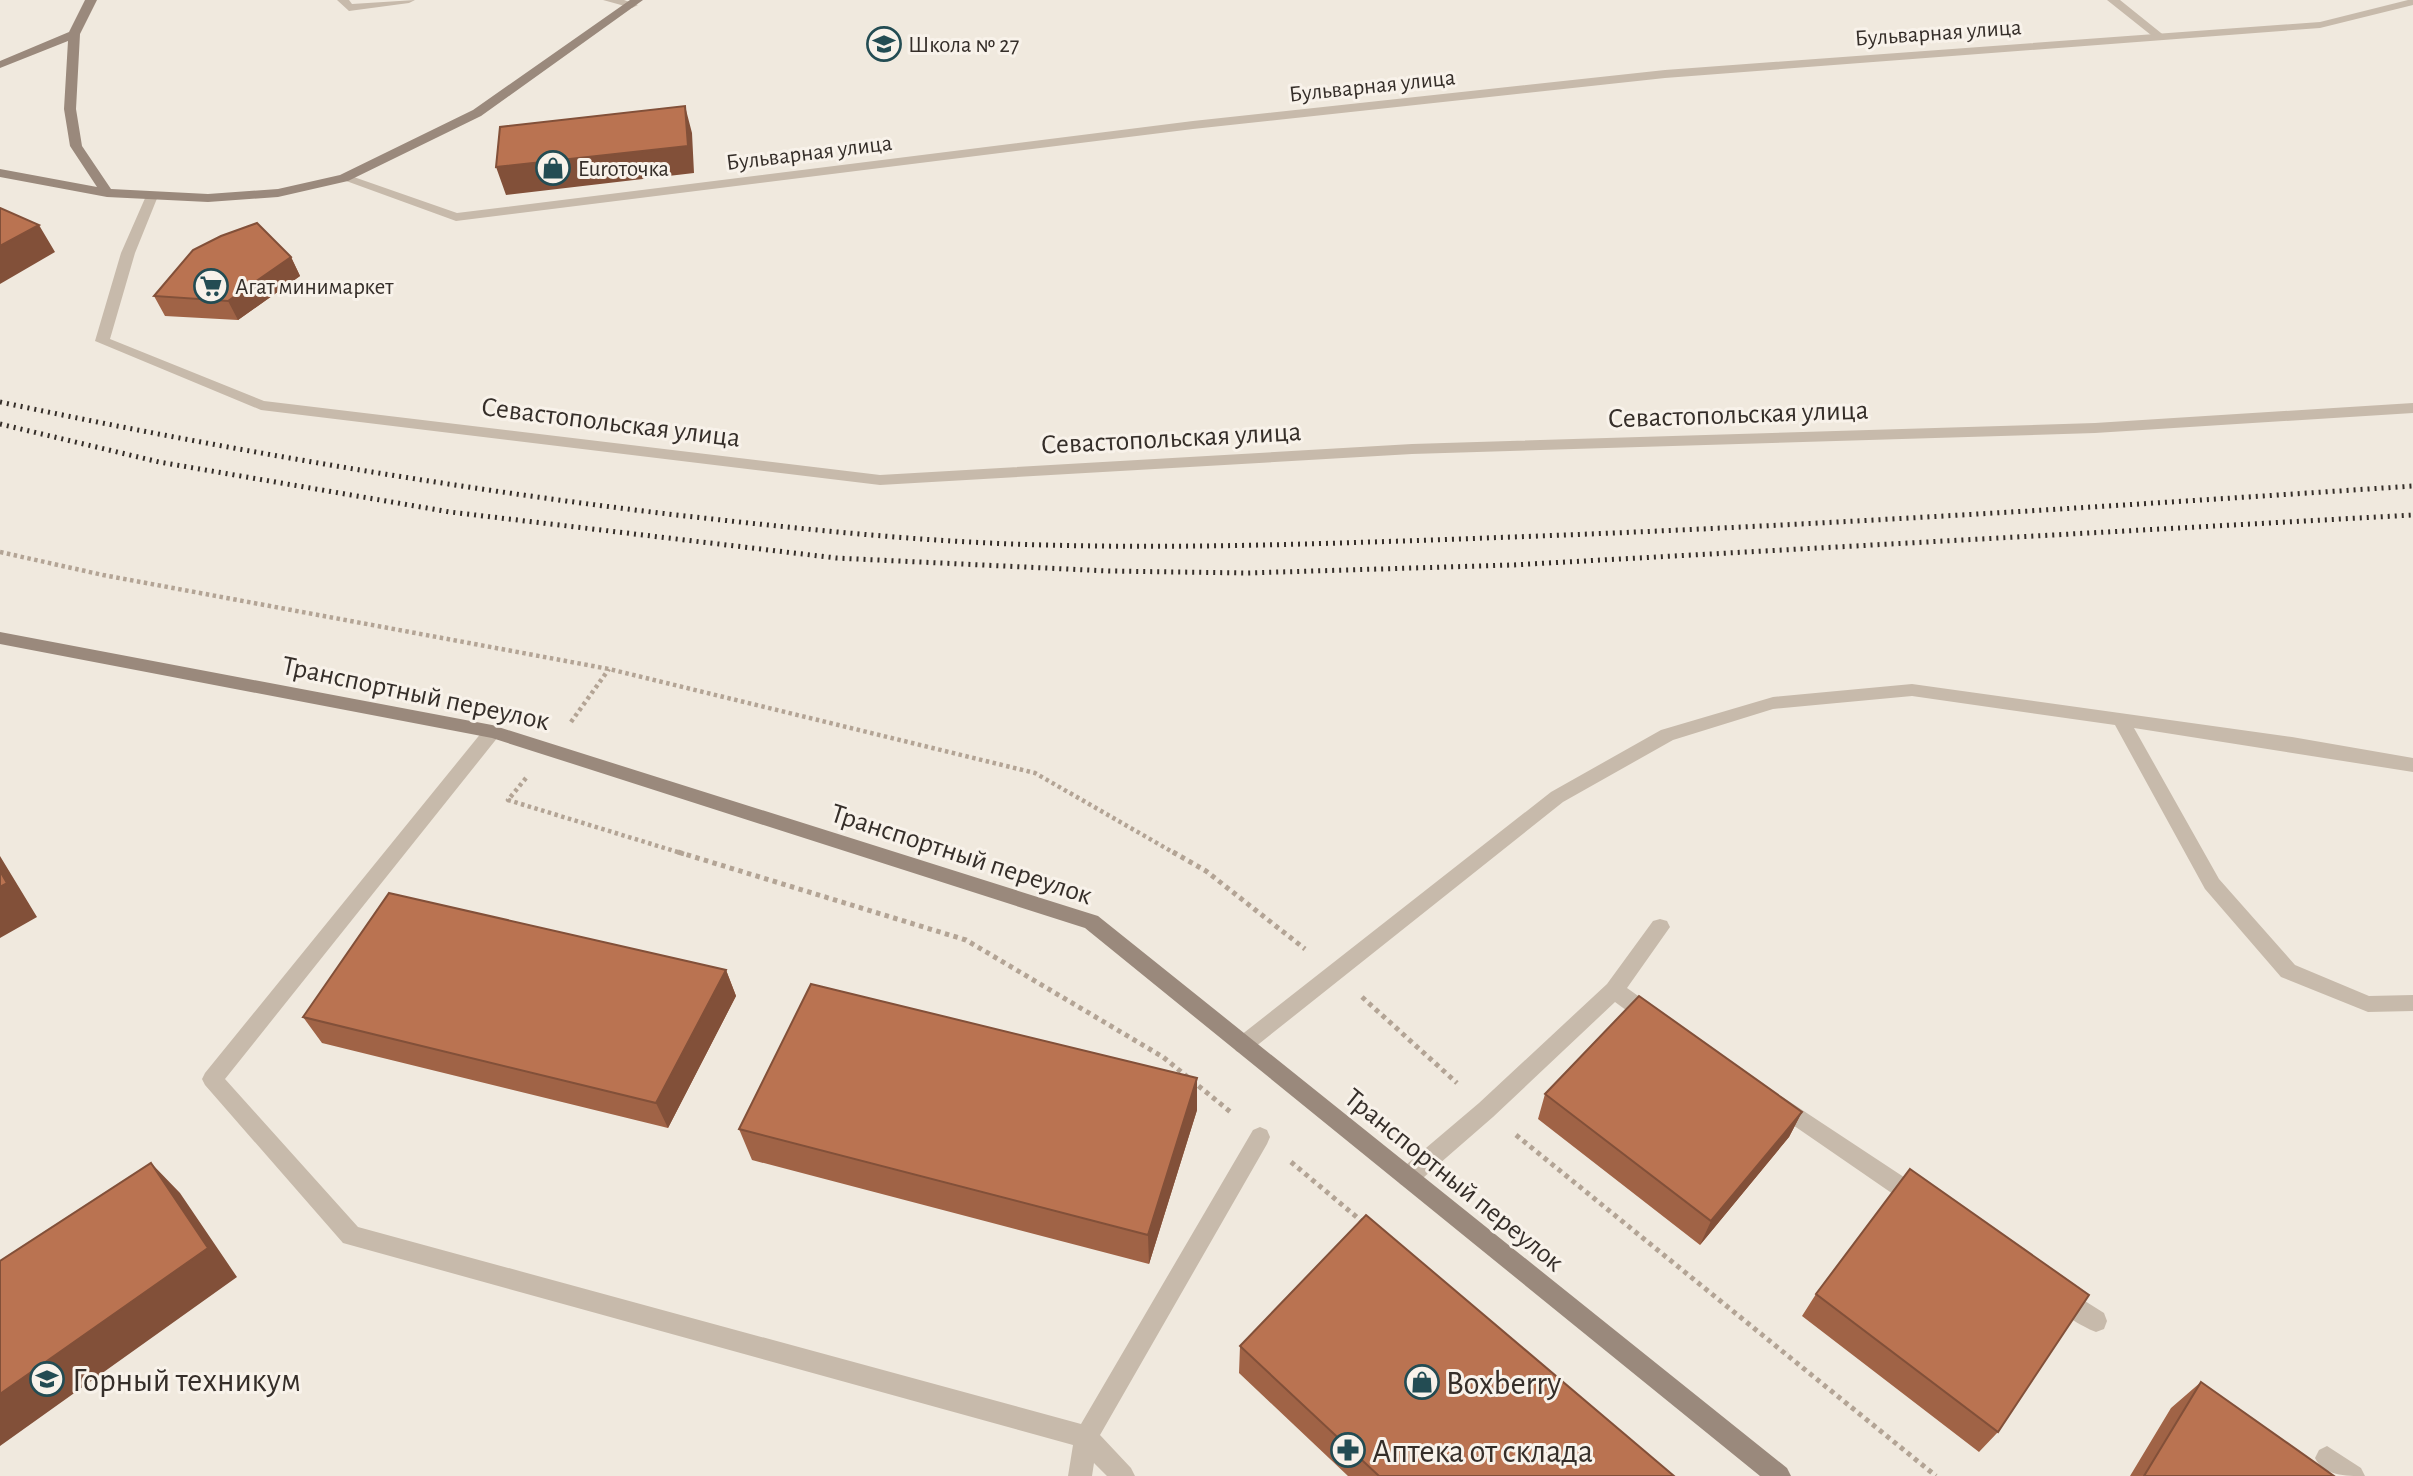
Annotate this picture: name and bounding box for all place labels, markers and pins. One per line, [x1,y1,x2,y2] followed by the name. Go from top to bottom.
[865,25,903,63] school or university icon: Школа № 27
[908,34,1019,57] place label: Школа № 27
[534,149,572,187] shop icon: Euroточка
[578,158,669,181] place label: Euroточка
[192,267,230,305] supermarket icon: Агат минимаркет
[235,276,394,299] place label: Агат минимаркет
[28,1360,66,1398] school or university icon: Горный техникум
[1403,1363,1441,1401] shop icon: Boxberry
[72,1365,301,1398] place label: Горный техникум
[1446,1368,1561,1401] place label: Boxberry
[1329,1431,1367,1469] pharmacy icon: Аптека от склада
[1372,1436,1593,1469] place label: Аптека от склада

